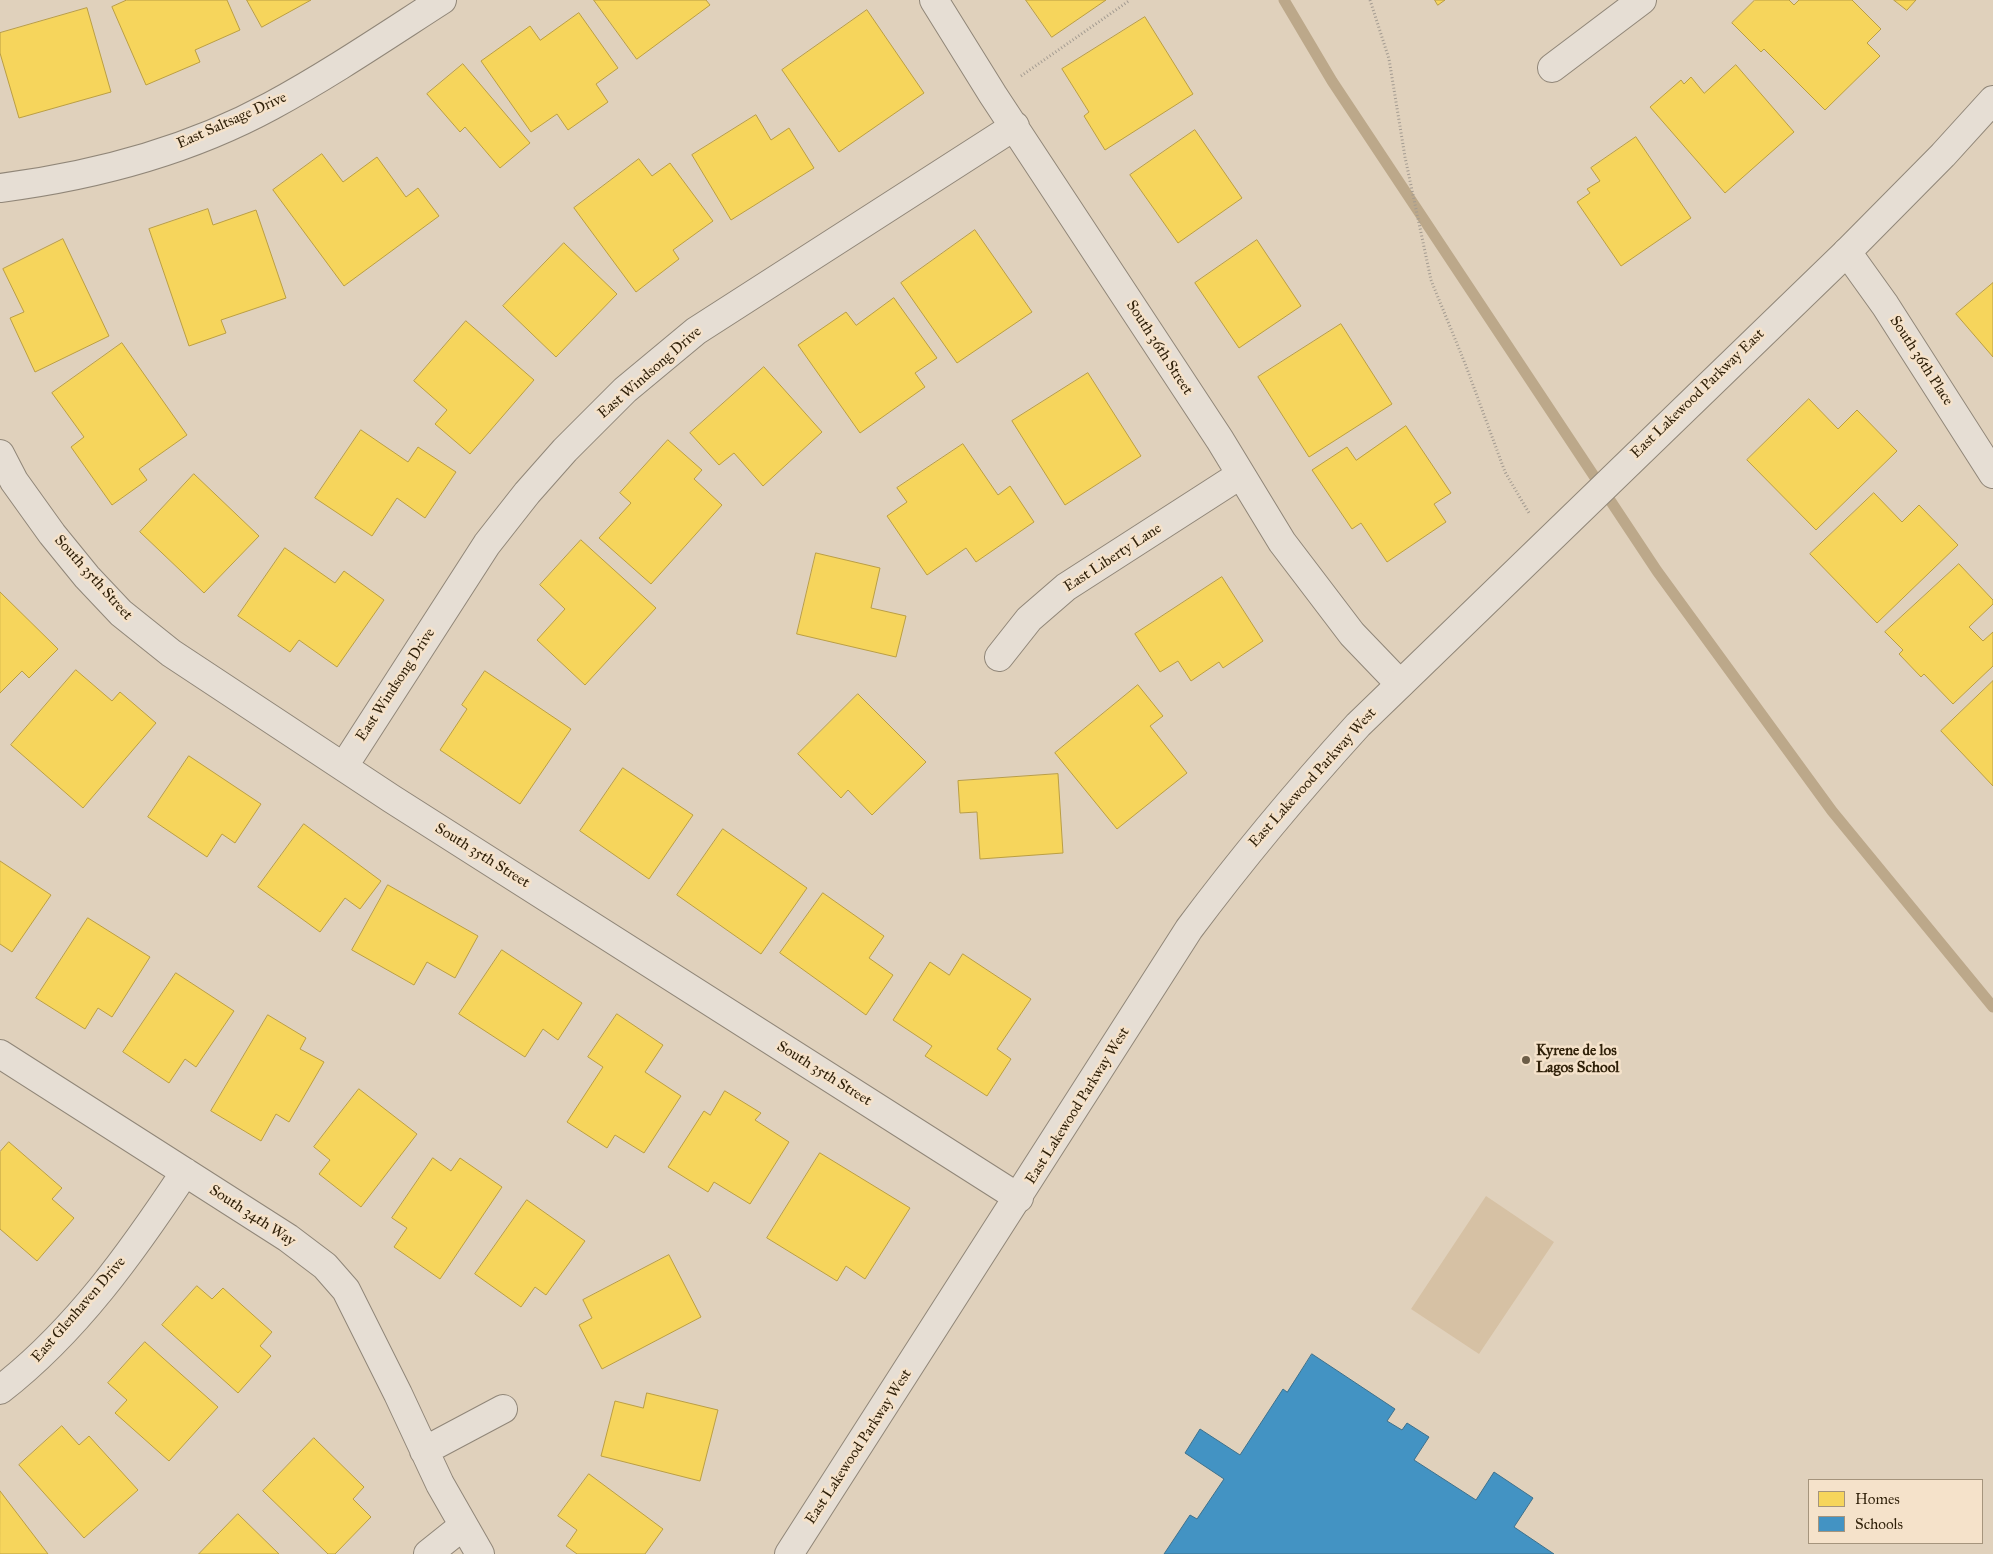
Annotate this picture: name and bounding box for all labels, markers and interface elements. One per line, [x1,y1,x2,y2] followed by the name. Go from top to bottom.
[174,89,290,153] street label: East Saltsage Drive
[1122,297,1196,399] street label: South 36th Street
[1885,313,1957,409] street label: South 36th Place
[595,323,705,423] street label: East Windsong Drive
[1628,325,1768,463] street label: East Lakewood Parkway East
[1061,520,1165,596] street label: East Liberty Lane
[50,532,136,624] street label: South 35th Street
[353,625,439,745] street label: East Windsong Drive
[1246,705,1380,851] street label: East Lakewood Parkway West
[431,820,533,892] street label: South 35th Street
[1022,1024,1134,1188] street label: East Lakewood Parkway West
[773,1038,875,1110] street label: South 35th Street
[1536,1042,1619,1077] place label: Kyrene de los Lagos School
[1520,1054,1532,1066] marker: Kyrene de los Lagos School
[206,1181,298,1251] street label: South 34th Way
[28,1253,130,1367] street label: East Glenhaven Drive
[802,1366,916,1528] street label: East Lakewood Parkway West
[1808,1479,1983,1544] legend
[1855,1490,1900,1508] text: Homes
[1855,1515,1903,1533] text: Schools

